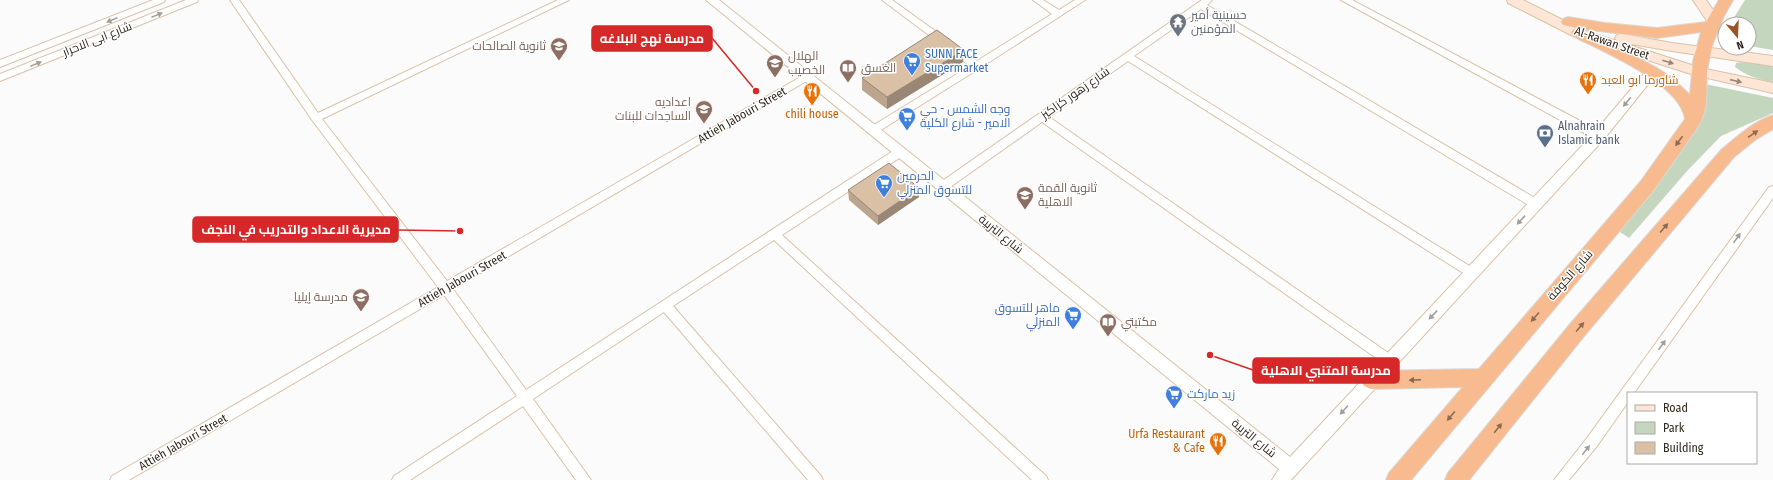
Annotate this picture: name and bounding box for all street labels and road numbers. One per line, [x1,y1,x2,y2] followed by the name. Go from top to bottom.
[59,19,134,61] street label: شارع ابی الاحرار
[1573,24,1651,62] street label: Al-Rawan Street
[1037,64,1113,123] street label: شارع زهور كزاكيز
[695,84,789,146] street label: Attieh Jabouri Street
[975,212,1026,257] street label: شارع التربية
[1544,247,1596,304] street label: شارع الكوفة
[415,248,509,310] street label: Attieh Jabouri Street
[136,411,230,473] street label: Attieh Jabouri Street
[1228,416,1279,461] street label: شارع التربية

